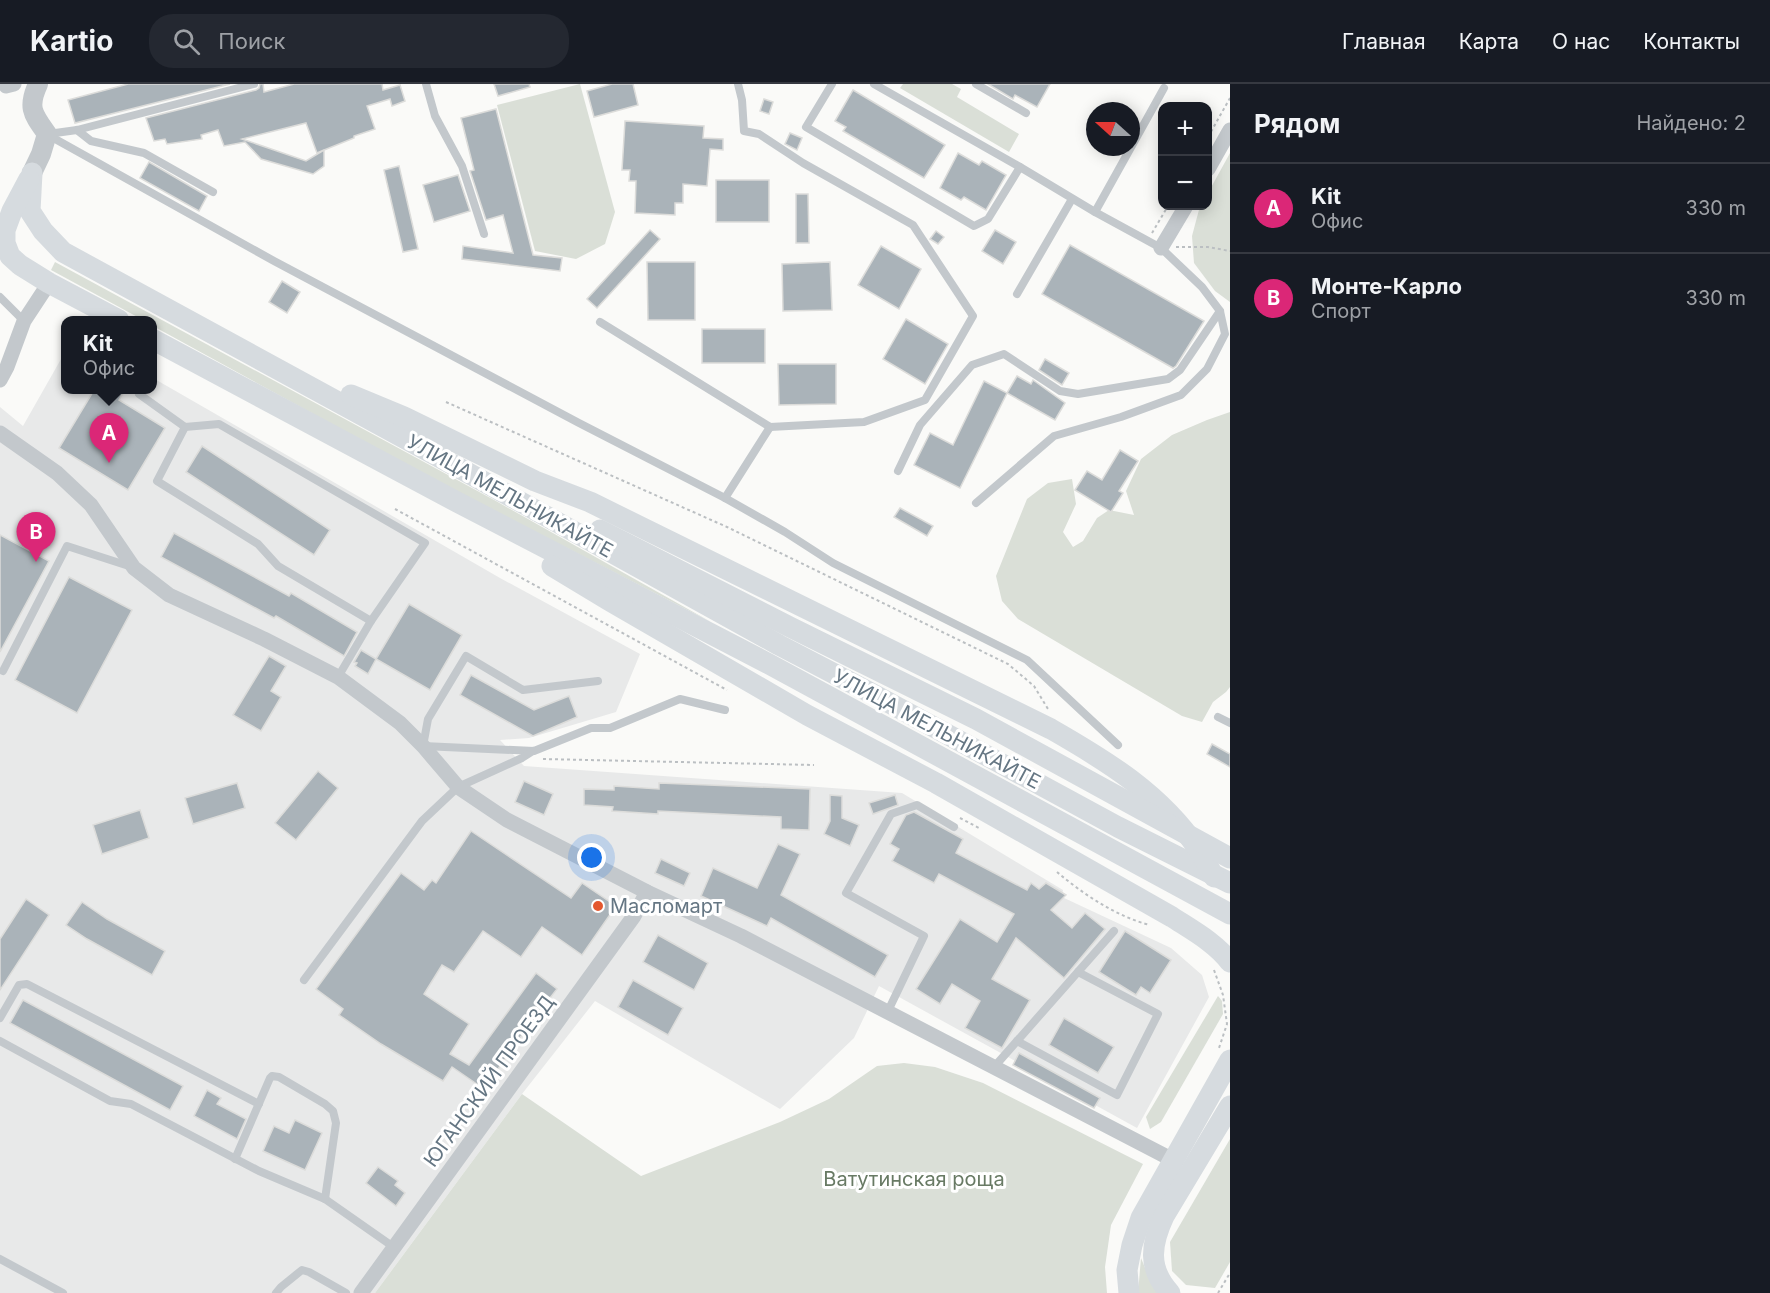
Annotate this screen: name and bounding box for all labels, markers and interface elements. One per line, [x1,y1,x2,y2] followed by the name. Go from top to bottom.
[149,14,569,68] search box
[30,24,113,58] text: Kartio
[170,25,203,58] icon: search
[218,28,285,54] text: Поиск
[1342,29,1426,54] text: Главная
[1459,29,1519,54] text: Карта
[1552,29,1610,54] text: О нас
[1643,29,1740,54] text: Контакты
[1086,102,1140,156] north arrow
[1158,102,1212,210] map controls
[1158,102,1212,156] button: +
[1254,108,1340,139] text: Рядом
[1636,111,1746,135] text: Найдено: 2
[1158,156,1212,210] button: −
[1311,183,1341,209] text: Kit
[1266,196,1281,220] text: A
[1686,196,1746,220] text: 330 m
[1311,209,1363,233] text: Офис
[1311,273,1462,299] text: Монте-Карло
[1267,286,1280,310] text: B
[1686,286,1746,310] text: 330 m
[1311,299,1371,323] text: Спорт
[61,316,157,394] popup
[83,330,113,356] text: Kit
[83,356,135,380] text: Офис
[90,414,128,463] pin: A
[403,428,618,563] street label: УЛИЦА МЕЛЬНИКАЙТЕ
[16,512,56,562] pin: B
[829,663,1045,794] street label: УЛИЦА МЕЛЬНИКАЙТЕ
[577,843,606,872] your location
[610,894,723,918] place label: Масломарт
[591,899,605,913] marker: Масломарт
[418,990,559,1172] street label: ЮГАНСКИЙ ПРОЕЗД
[823,1167,1005,1191] park label: Ватутинская роща

